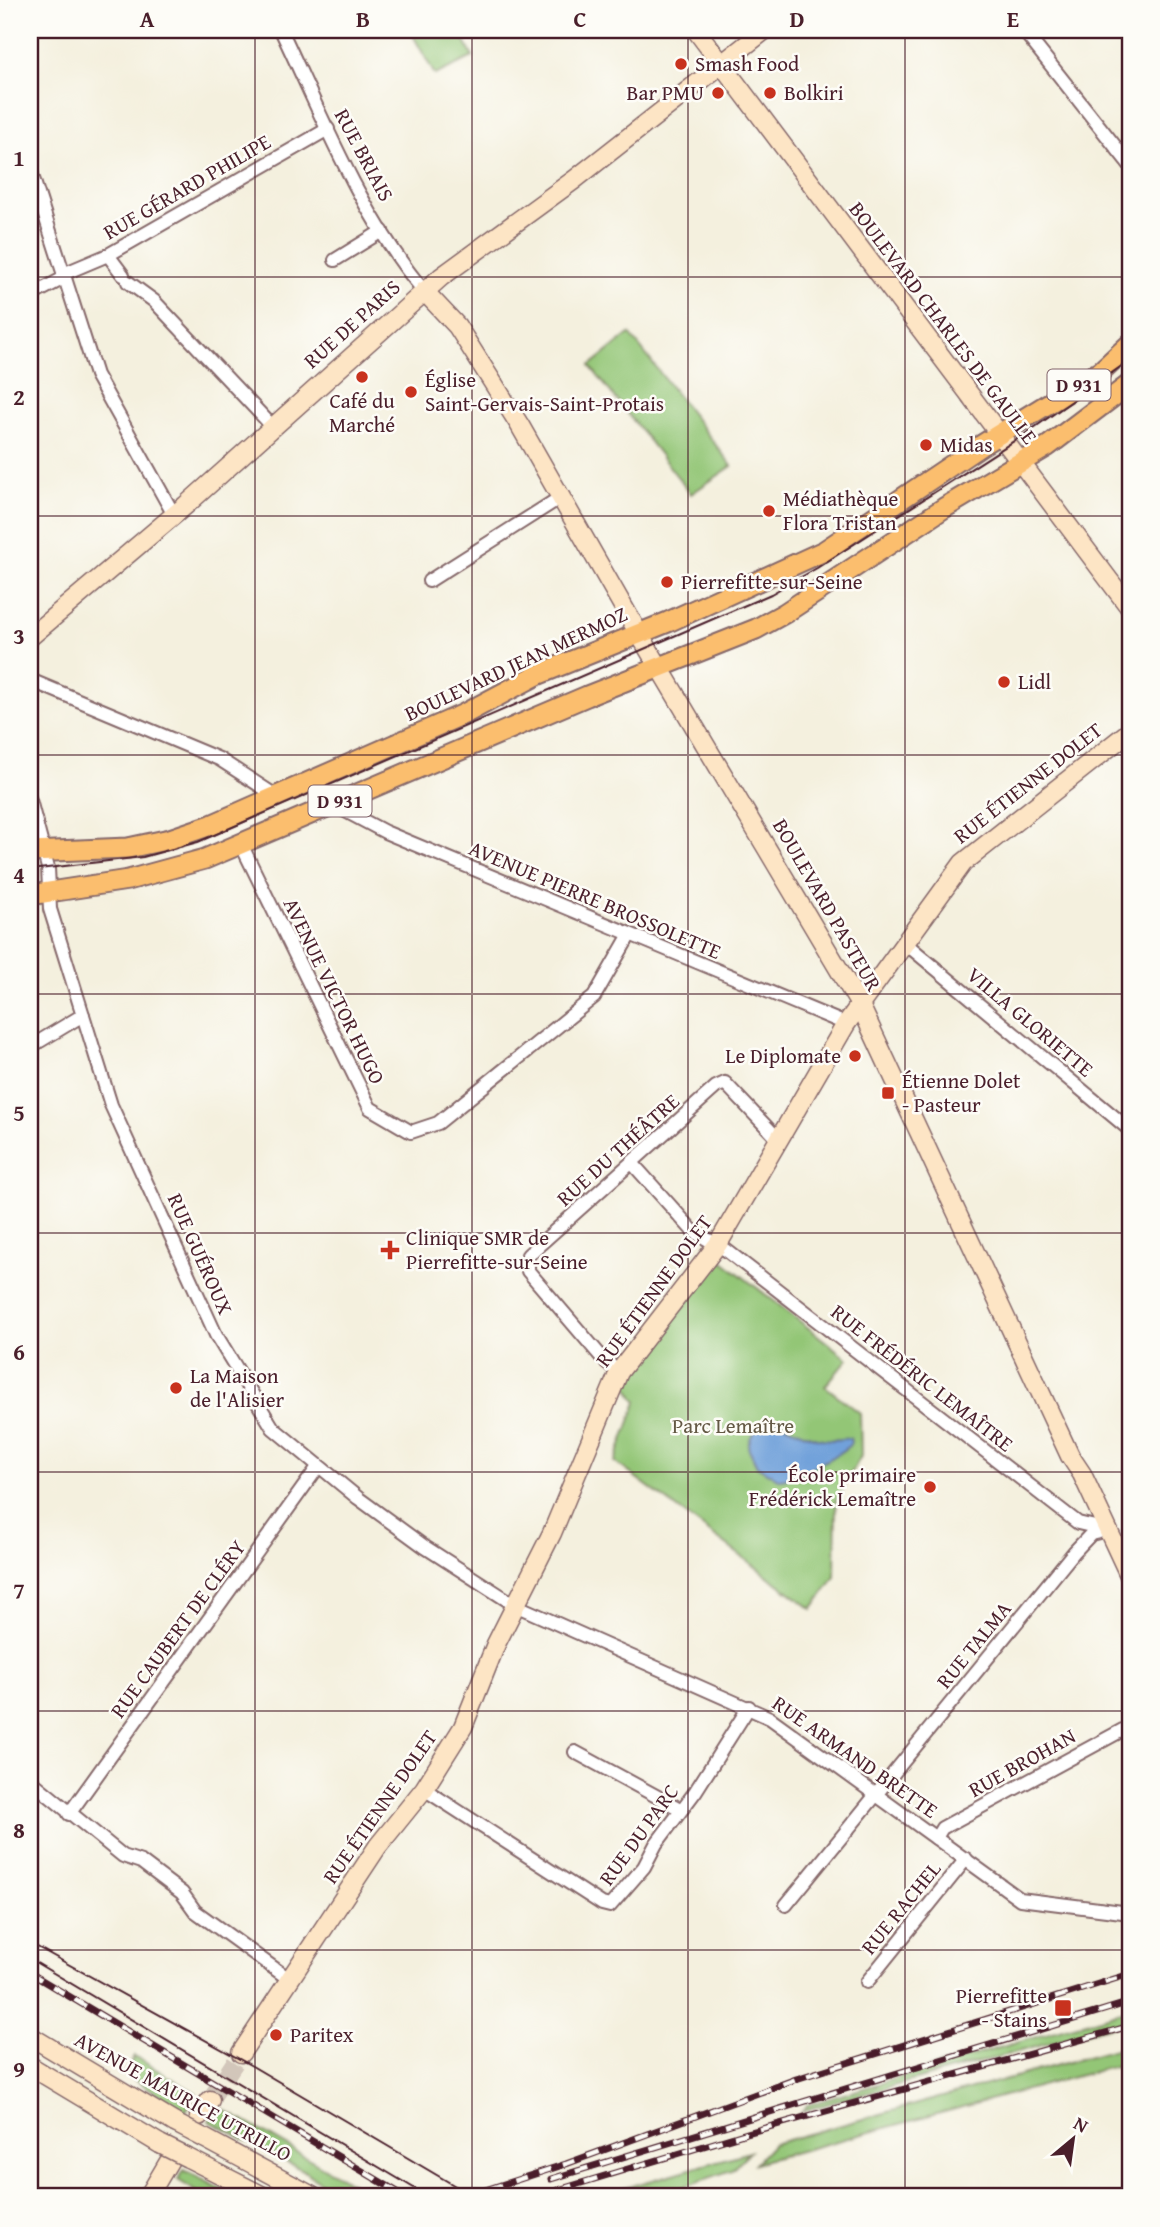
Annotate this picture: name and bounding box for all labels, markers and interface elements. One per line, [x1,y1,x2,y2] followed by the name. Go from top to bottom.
[140,2,155,35] text: A
[356,2,370,35] text: B
[573,2,587,35] text: C
[790,2,805,35] text: D
[1007,2,1019,35] text: E
[695,48,800,79] place label: Smash Food
[673,56,689,72] marker: Smash Food
[627,77,704,108] place label: Bar PMU
[784,77,844,108] place label: Bolkiri
[710,85,726,101] marker: Bar PMU
[762,85,778,101] marker: Bolkiri
[327,103,402,207] street label: RUE BRIAIS
[97,126,277,247] street label: RUE GÉRARD PHILIPE
[13,141,25,174] text: 1
[842,195,1045,451] street label: BOULEVARD CHARLES DE GAULLE
[296,272,407,376] street label: RUE DE PARIS
[425,364,664,419] place label: Église Saint-Gervais-Saint-Protais
[354,369,370,385] marker: Café du Marché
[1048,370,1110,400] road number: D 931
[13,380,25,413] text: 2
[403,384,419,400] marker: Église Saint-Gervais-Saint-Protais
[329,385,395,440] place label: Café du Marché
[940,429,993,460] place label: Midas
[918,437,934,453] marker: Midas
[783,483,899,538] place label: Médiathèque Flora Tristan
[761,503,777,519] marker: Médiathèque Flora Tristan
[681,566,863,597] place label: Pierrefitte-sur-Seine
[659,574,675,590] marker: Pierrefitte-sur-Seine
[399,598,632,729] street label: BOULEVARD JEAN MERMOZ
[13,619,25,652] text: 3
[1018,666,1051,697] place label: Lidl
[996,674,1012,690] marker: Lidl
[947,714,1109,851] street label: RUE ÉTIENNE DOLET
[308,786,372,816] road number: D 931
[765,813,890,998] street label: BOULEVARD PASTEUR
[464,832,726,967] street label: AVENUE PIERRE BROSSOLETTE
[13,858,25,891] text: 4
[276,892,393,1089] street label: AVENUE VICTOR HUGO
[960,959,1101,1084] street label: VILLA GLORIETTE
[725,1040,841,1071] place label: Le Diplomate
[847,1048,863,1064] marker: Le Diplomate
[902,1065,1021,1120] place label: Étienne Dolet - Pasteur
[880,1085,896,1101] marker: Étienne Dolet - Pasteur
[549,1086,686,1213] street label: RUE DU THÉÂTRE
[13,1096,25,1129] text: 5
[160,1188,241,1319] street label: RUE GUÉROUX
[588,1208,720,1373] street label: RUE ÉTIENNE DOLET
[406,1222,588,1277] place label: Clinique SMR de Pierrefitte-sur-Seine
[380,1240,400,1260] marker: Clinique SMR de Pierrefitte-sur-Seine
[825,1296,1020,1459] street label: RUE FRÉDÉRIC LEMAÎTRE
[13,1335,25,1368] text: 6
[190,1360,285,1415] place label: La Maison de l'Alisier
[168,1380,184,1396] marker: La Maison de l'Alisier
[672,1410,794,1441] park label: Parc Lemaître
[749,1459,916,1514] place label: École primaire Frédérick Lemaître
[922,1479,938,1495] marker: École primaire Frédérick Lemaître
[102,1533,253,1724] street label: RUE CAUBERT DE CLÉRY
[13,1574,25,1607] text: 7
[929,1594,1019,1695] street label: RUE TALMA
[766,1688,945,1826] street label: RUE ARMAND BRETTE
[962,1720,1081,1805] street label: RUE BROHAN
[315,1723,444,1890] street label: RUE ÉTIENNE DOLET
[591,1778,686,1892] street label: RUE DU PARC
[13,1813,25,1846] text: 8
[853,1854,948,1961] street label: RUE RACHEL
[956,1980,1047,2035] place label: Pierrefitte - Stains
[1053,1998,1073,2018] marker: Pierrefitte - Stains
[290,2019,354,2050] place label: Paritex
[69,2024,297,2169] street label: AVENUE MAURICE UTRILLO
[268,2027,284,2043] marker: Paritex
[13,2052,25,2085] text: 9
[1038,2104,1108,2174] north arrow
[1069,2109,1094,2140] text: N

